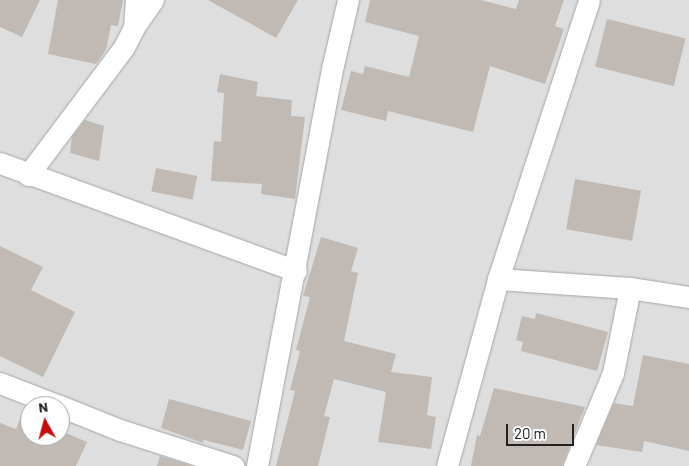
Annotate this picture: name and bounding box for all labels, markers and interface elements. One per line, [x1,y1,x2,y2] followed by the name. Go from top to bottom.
[20,396,70,446] north arrow
[38,398,49,416] text: N
[509,414,576,446] scale bar
[514,424,546,442] text: 20 m

